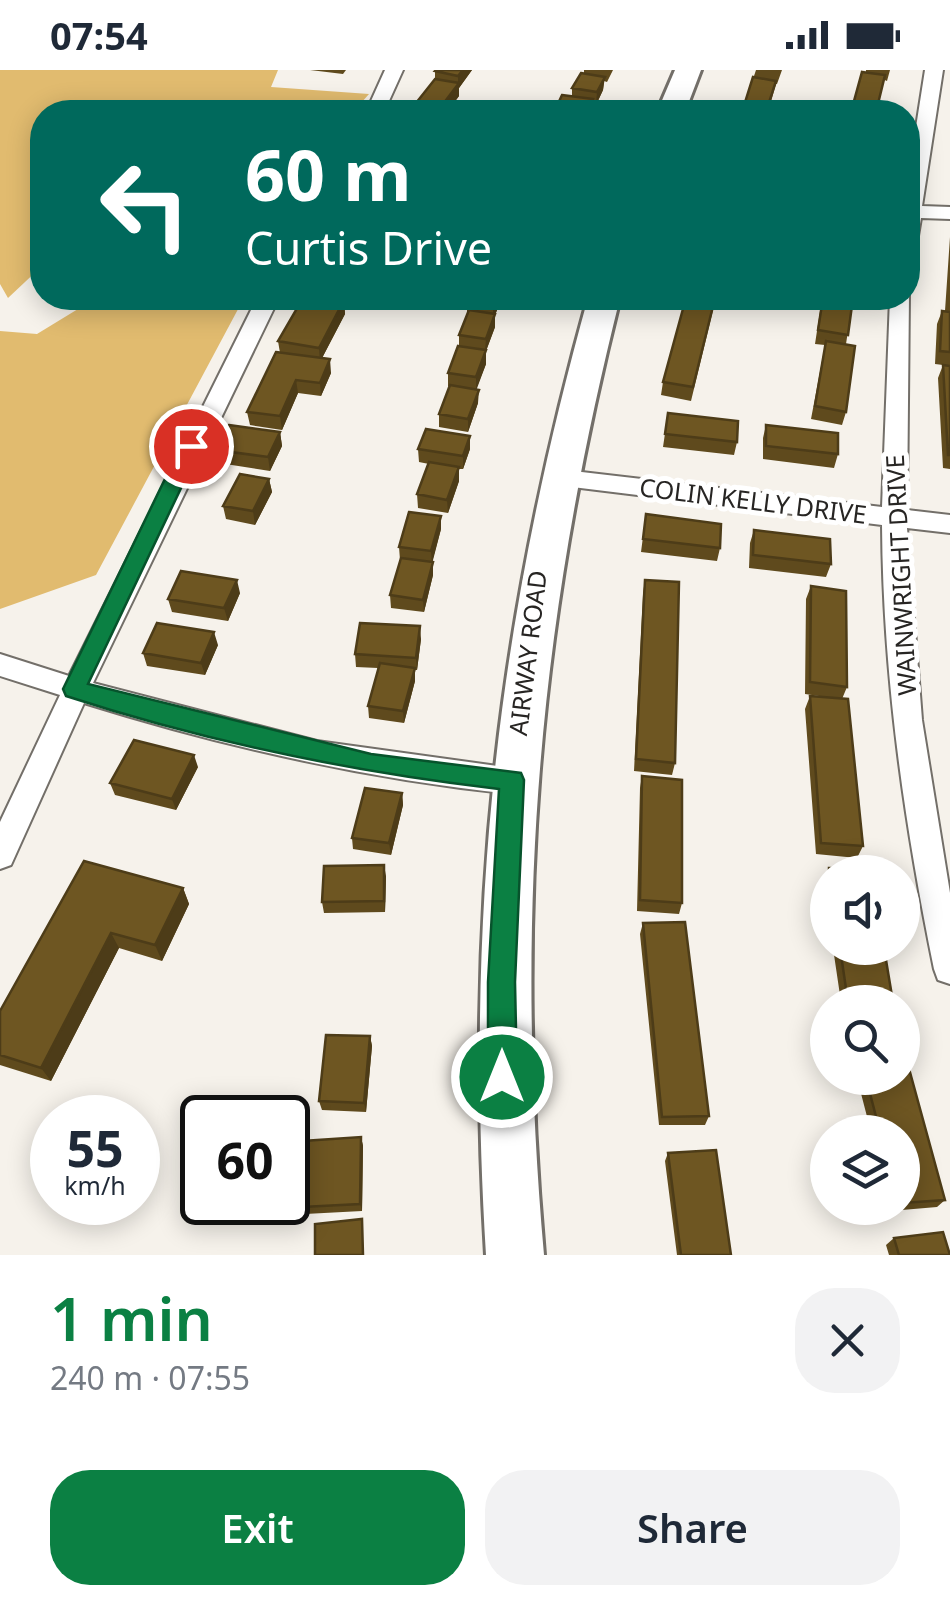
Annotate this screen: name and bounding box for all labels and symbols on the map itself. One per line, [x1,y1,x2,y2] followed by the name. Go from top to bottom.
[149,404,234,489] pin
[877,454,923,696] street label: WAINWRIGHT DRIVE
[638,469,869,531] street label: COLIN KELLY DRIVE
[500,568,554,737] street label: AIRWAY ROAD
[450,1025,554,1129] position arrow
[180,1095,310,1225] speed limit sign: 60

